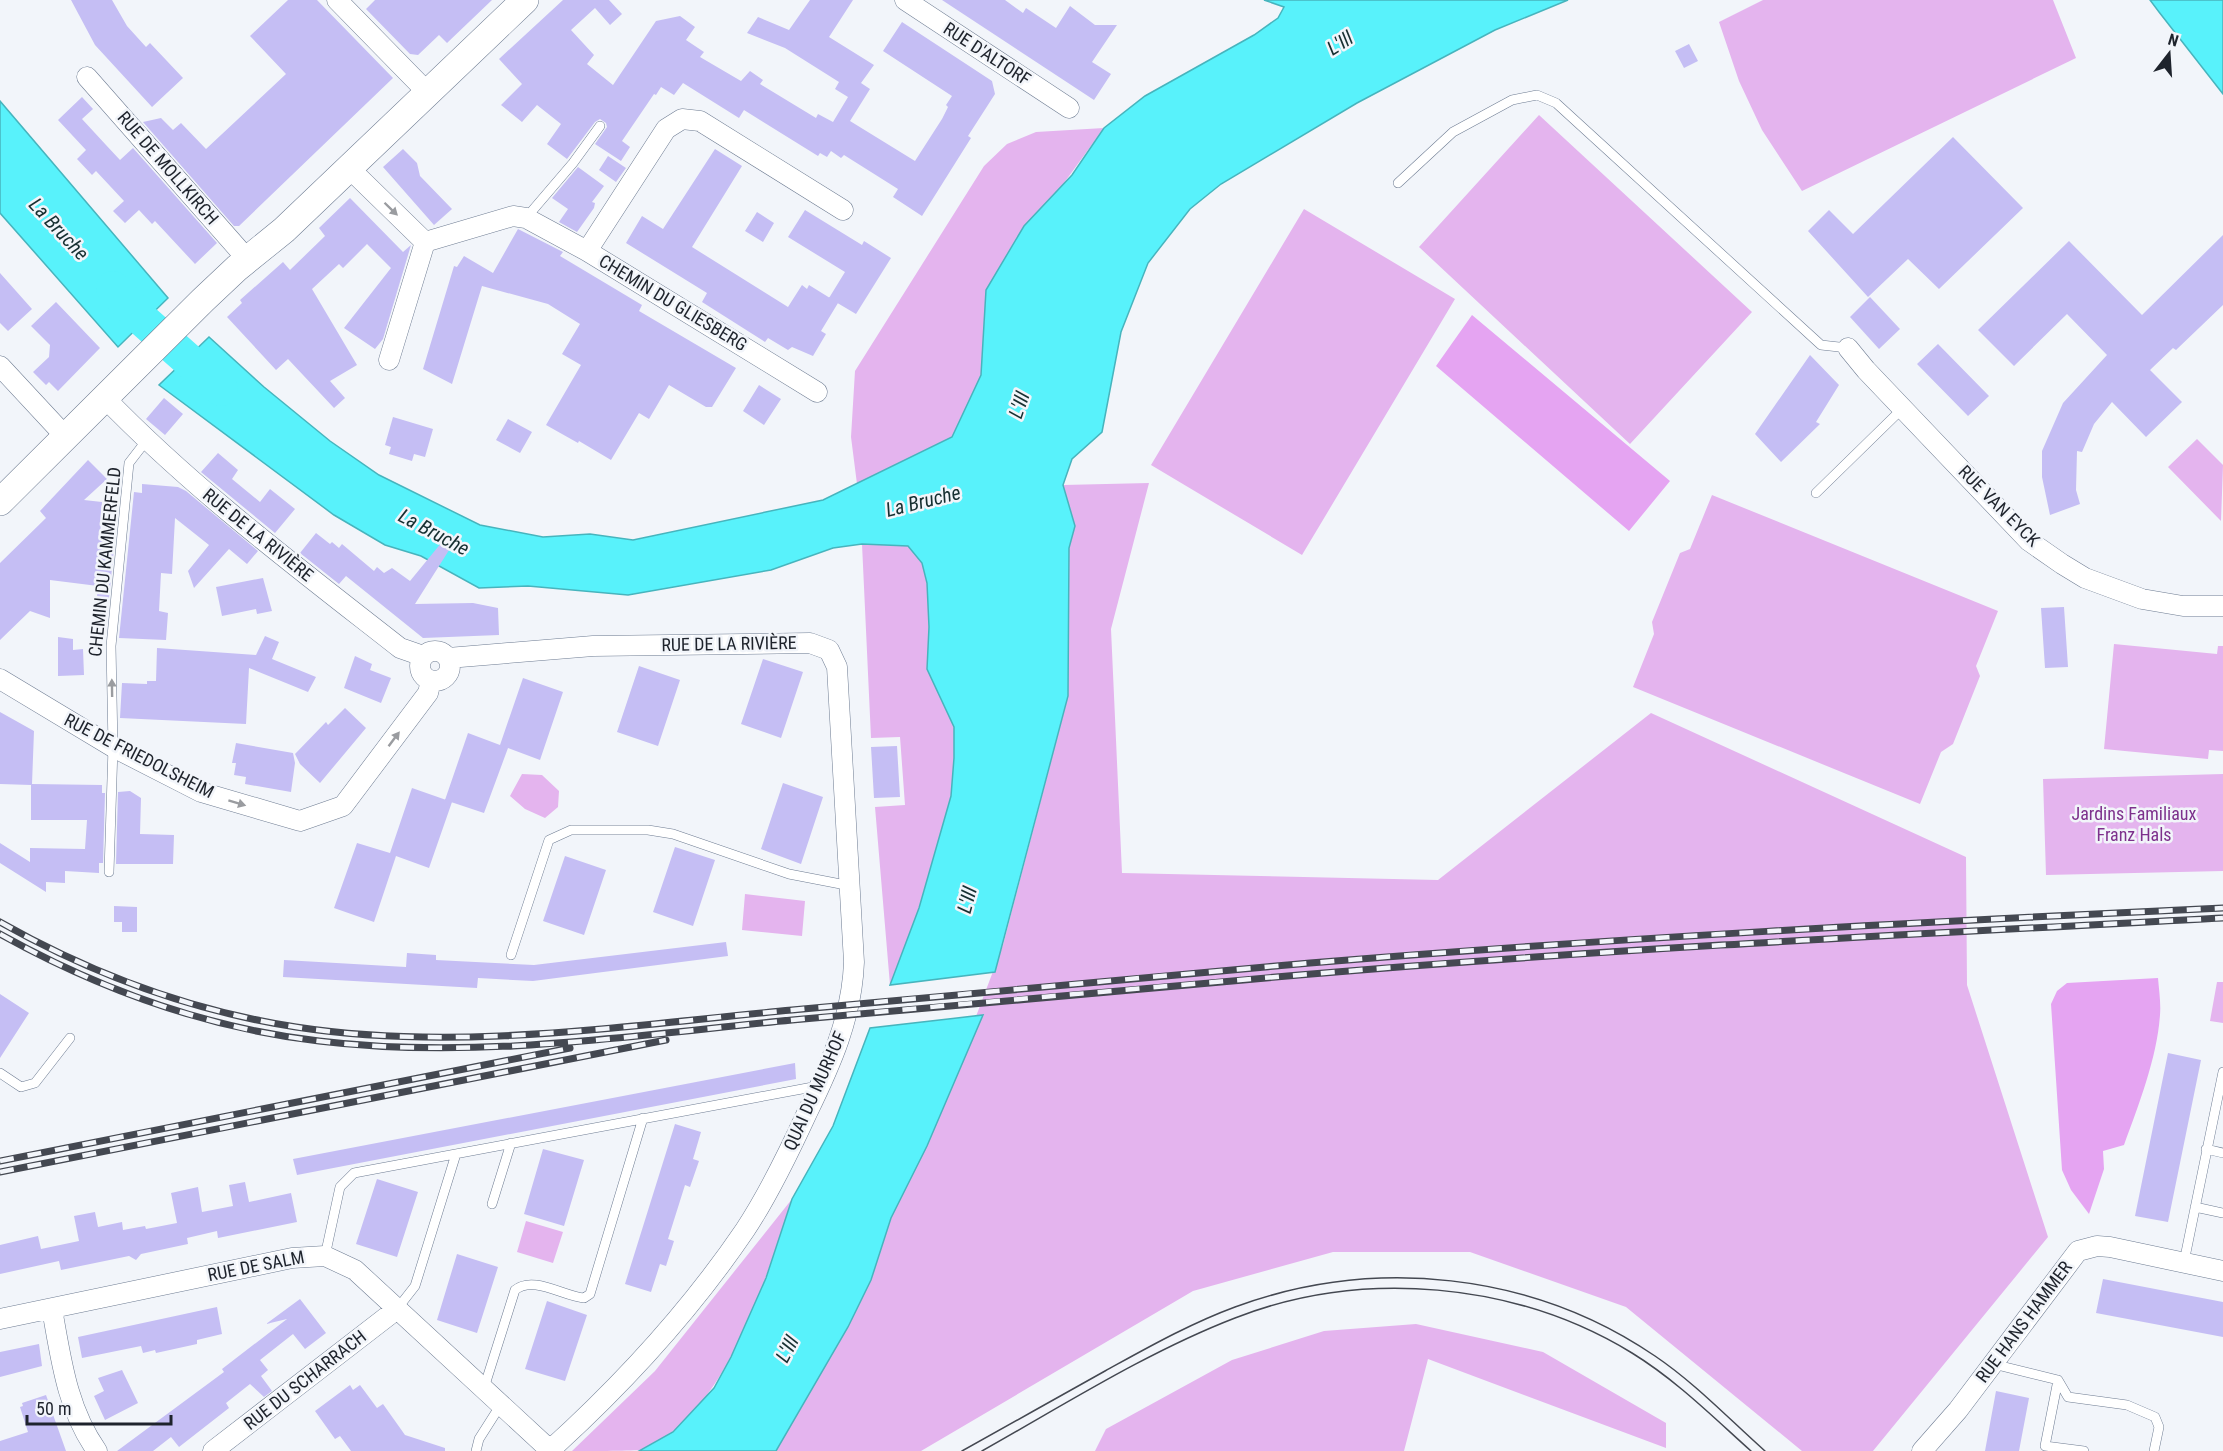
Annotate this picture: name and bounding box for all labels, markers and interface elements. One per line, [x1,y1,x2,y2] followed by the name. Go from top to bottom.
[940,18,1035,90] street label: RUE D'ALTORF
[2139,24,2199,84] north arrow
[1322,26,1358,60] water label: L'Ill
[2166,30,2181,51] text: N
[114,107,223,228] street label: RUE DE MOLLKIRCH
[24,193,94,265] water label: La Bruche
[384,201,398,215] one-way arrow
[595,250,751,355] street label: CHEMIN DU GLIESBERG
[1003,388,1035,421] water label: L'Ill
[1954,461,2044,551] street label: RUE VAN EYCK
[84,466,125,658] street label: CHEMIN DU KAMMERFELD
[883,480,963,522] water label: La Bruche
[199,484,318,585] street label: RUE DE LA RIVIÈRE
[395,503,473,561] water label: La Bruche
[661,632,797,655] street label: RUE DE LA RIVIÈRE
[107,679,116,698] one-way arrow
[61,709,217,802] street label: RUE DE FRIEDOLSHEIM
[387,731,399,746] one-way arrow
[228,799,246,808] one-way arrow
[2072,803,2197,845] park label: Jardins Familiaux Franz Hals
[952,884,982,916] water label: L'Ill
[779,1028,850,1154] street label: QUAI DU MURHOF
[206,1246,306,1285] street label: RUE DE SALM
[1971,1257,2076,1386] street label: RUE HANS HAMMER
[239,1325,370,1434] street label: RUE DU SCHARRACH
[770,1331,804,1366] water label: L'Ill
[27,1388,171,1426] scale bar
[36,1398,71,1419] text: 50 m

